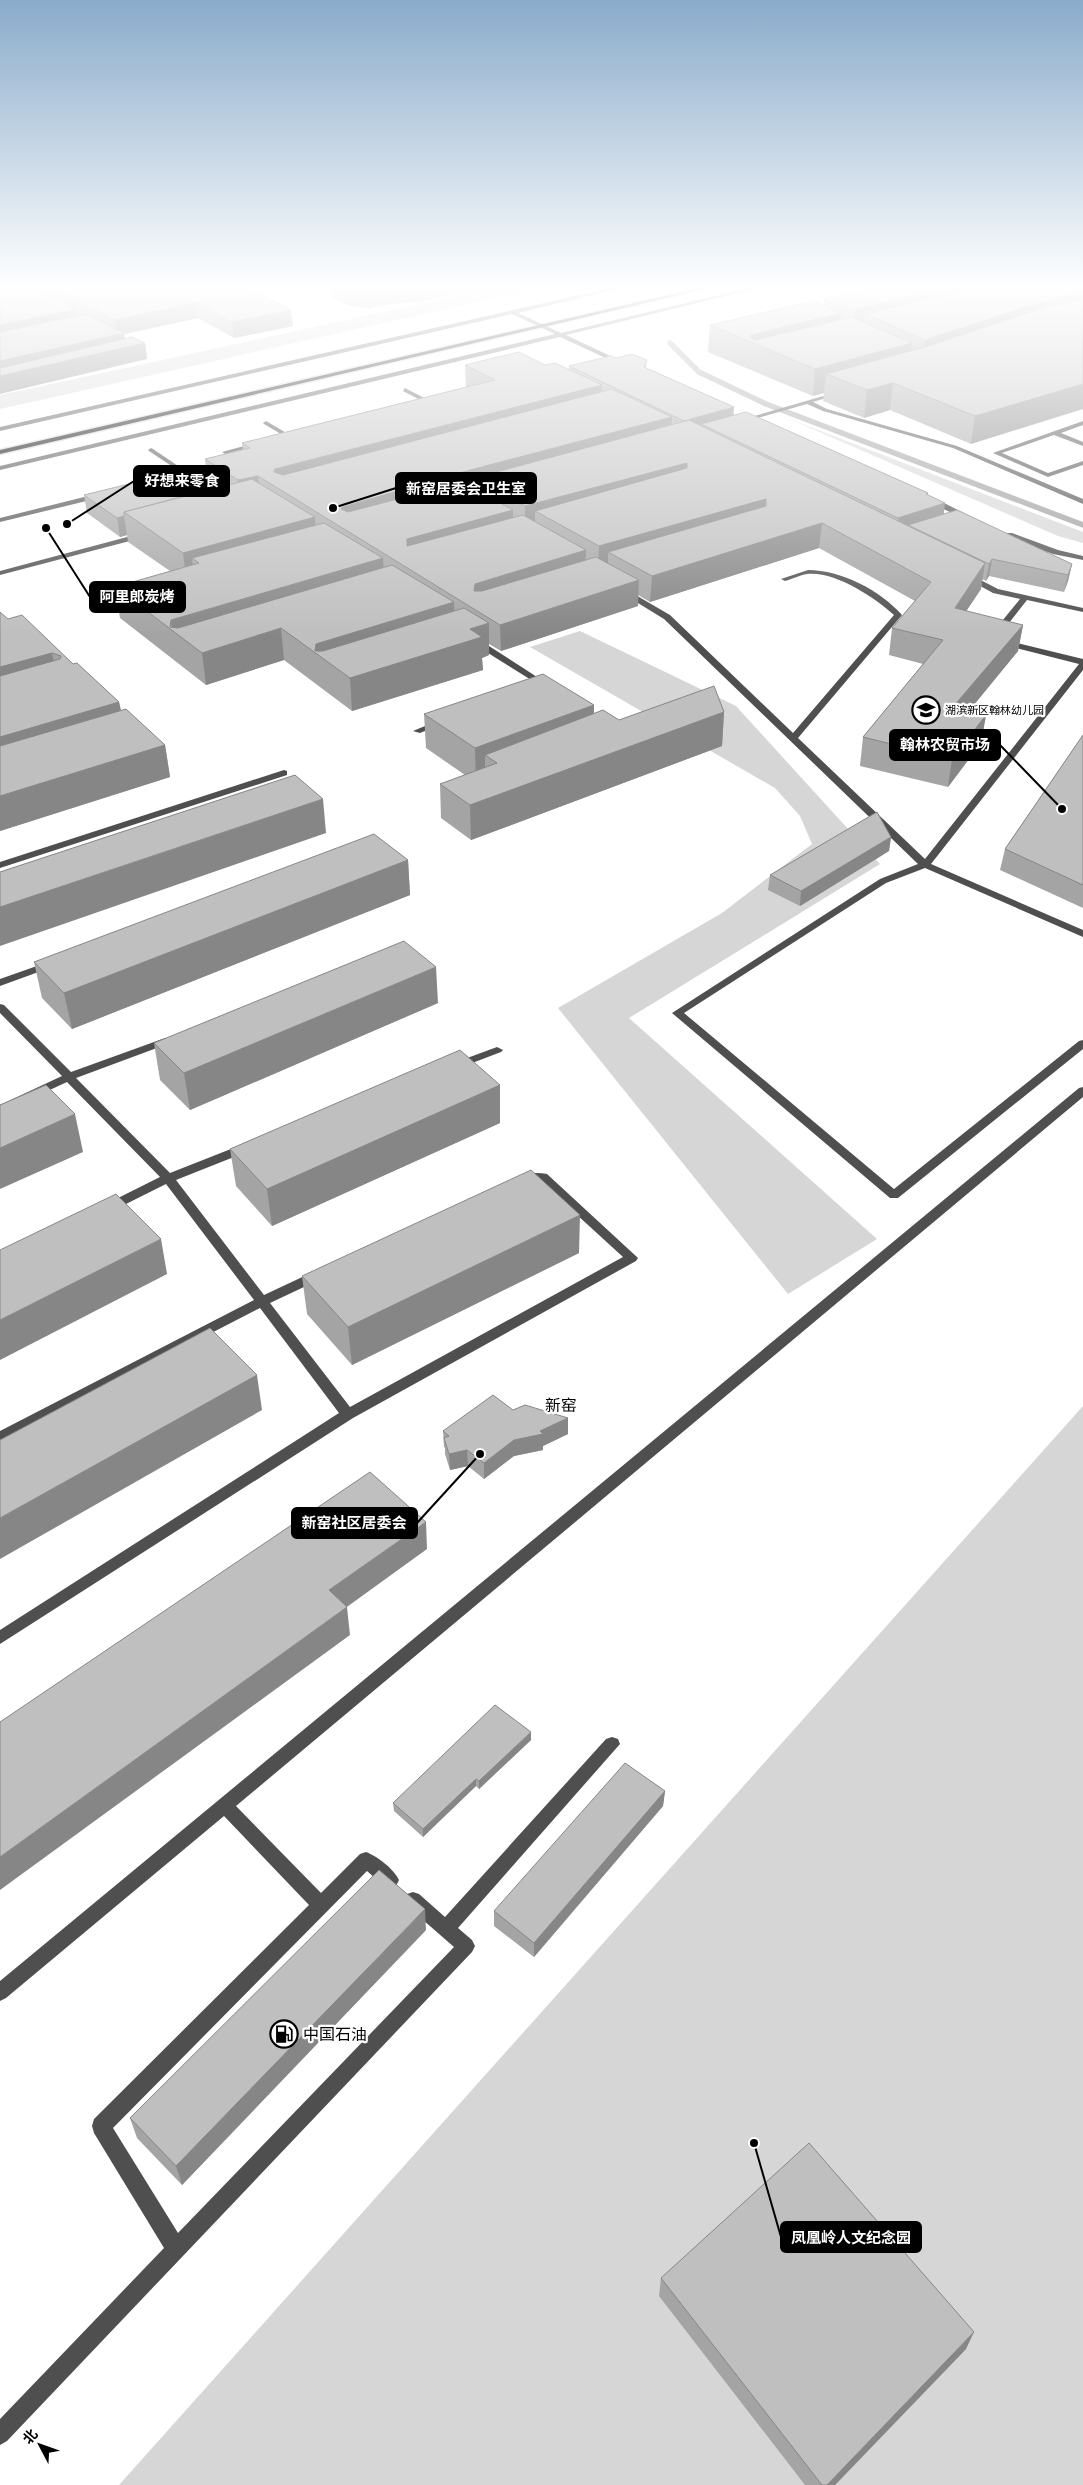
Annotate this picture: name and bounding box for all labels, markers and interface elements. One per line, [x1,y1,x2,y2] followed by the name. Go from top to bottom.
[134,466,229,496] callout: 好想来零食
[144,471,220,489] text: 好想来零食
[396,473,536,503] callout: 新窑居委会卫生室
[406,479,526,497] text: 新窑居委会卫生室
[90,582,185,612] callout: 阿里郎炭烤
[99,587,175,605] text: 阿里郎炭烤
[911,695,941,725] school or university icon: 湖滨新区翰林幼儿园
[945,703,1044,716] place label: 湖滨新区翰林幼儿园
[890,730,1000,760] callout: 翰林农贸市场
[900,735,990,753] text: 翰林农贸市场
[545,1395,577,1415] district label: 新窑
[292,1508,417,1538] callout: 新窑社区居委会
[301,1513,407,1531] text: 新窑社区居委会
[269,2019,299,2049] fuel station icon: 中国石油
[303,2024,367,2044] place label: 中国石油
[781,2222,921,2252] callout: 凤凰岭人文纪念园
[791,2228,911,2246] text: 凤凰岭人文纪念园
[15,2420,65,2470] north arrow
[19,2425,41,2447] text: 北

